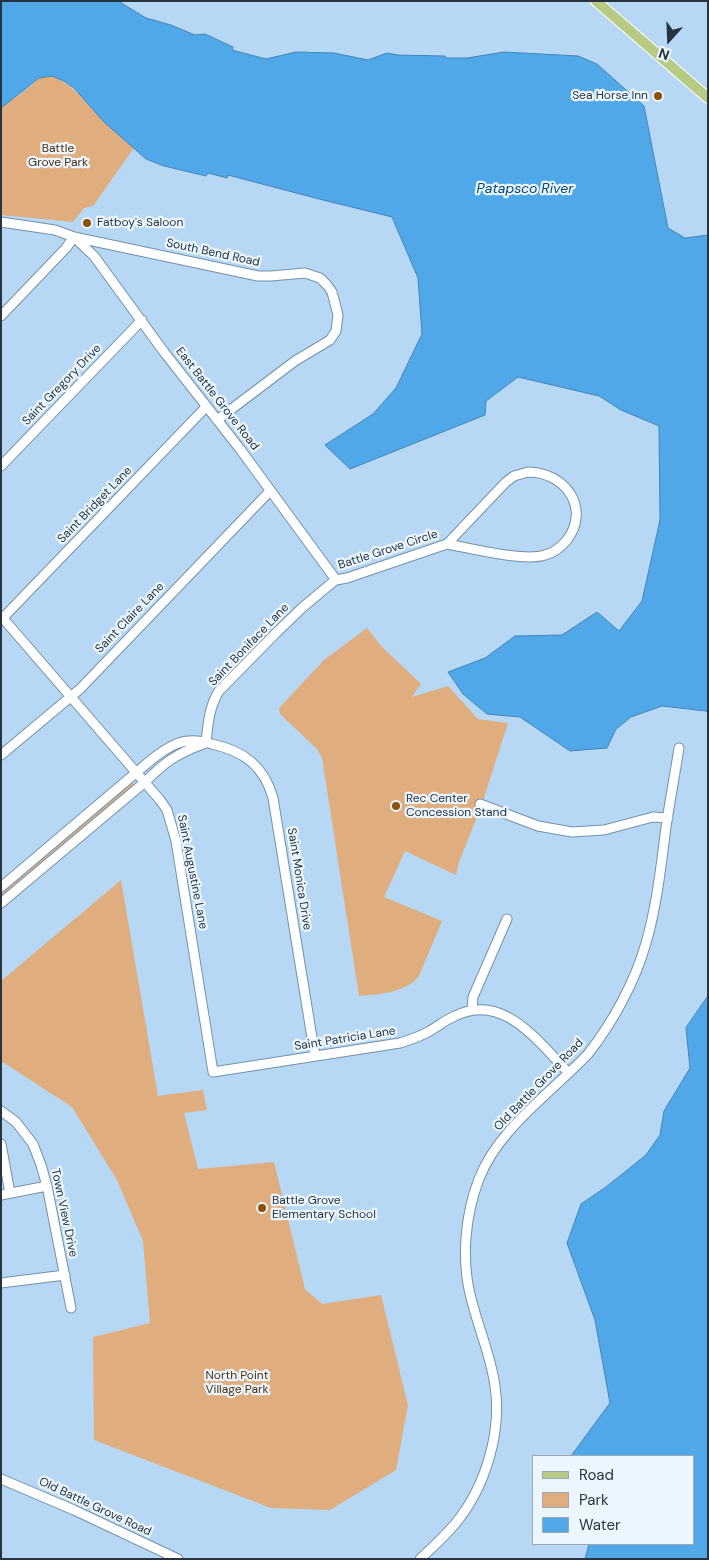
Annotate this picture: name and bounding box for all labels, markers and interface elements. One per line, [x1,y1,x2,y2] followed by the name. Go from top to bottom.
[644,15,694,65] north arrow
[656,44,672,64] text: N
[572,89,648,103] place label: Sea Horse Inn
[652,90,664,102] marker: Sea Horse Inn
[28,142,88,170] park label: Battle Grove Park
[476,181,574,197] water label: Patapsco River
[97,216,183,230] place label: Fatboy's Saloon
[81,217,93,229] marker: Fatboy's Saloon
[165,236,261,270] street label: South Bend Road
[19,341,105,429] street label: Saint Gregory Drive
[172,345,262,453] street label: East Battle Grove Road
[55,464,135,546] street label: Saint Bridget Lane
[336,527,440,573] street label: Battle Grove Circle
[93,580,167,656] street label: Saint Claire Lane
[206,601,292,689] street label: Saint Boniface Lane
[406,792,507,820] place label: Rec Center Concession Stand
[390,800,402,812] marker: Rec Center Concession Stand
[174,814,210,930] street label: Saint Augustine Lane
[284,827,314,931] street label: Saint Monica Drive
[293,1024,397,1054] street label: Saint Patricia Lane
[491,1036,587,1134] street label: Old Battle Grove Road
[48,1167,80,1259] street label: Town View Drive
[272,1194,376,1222] place label: Battle Grove Elementary School
[256,1202,268,1214] marker: Battle Grove Elementary School
[206,1369,268,1397] park label: North Point Village Park
[532,1455,694,1545] legend
[579,1465,614,1485] text: Road
[36,1475,154,1539] street label: Old Battle Grove Road
[579,1490,609,1510] text: Park
[579,1515,620,1535] text: Water

